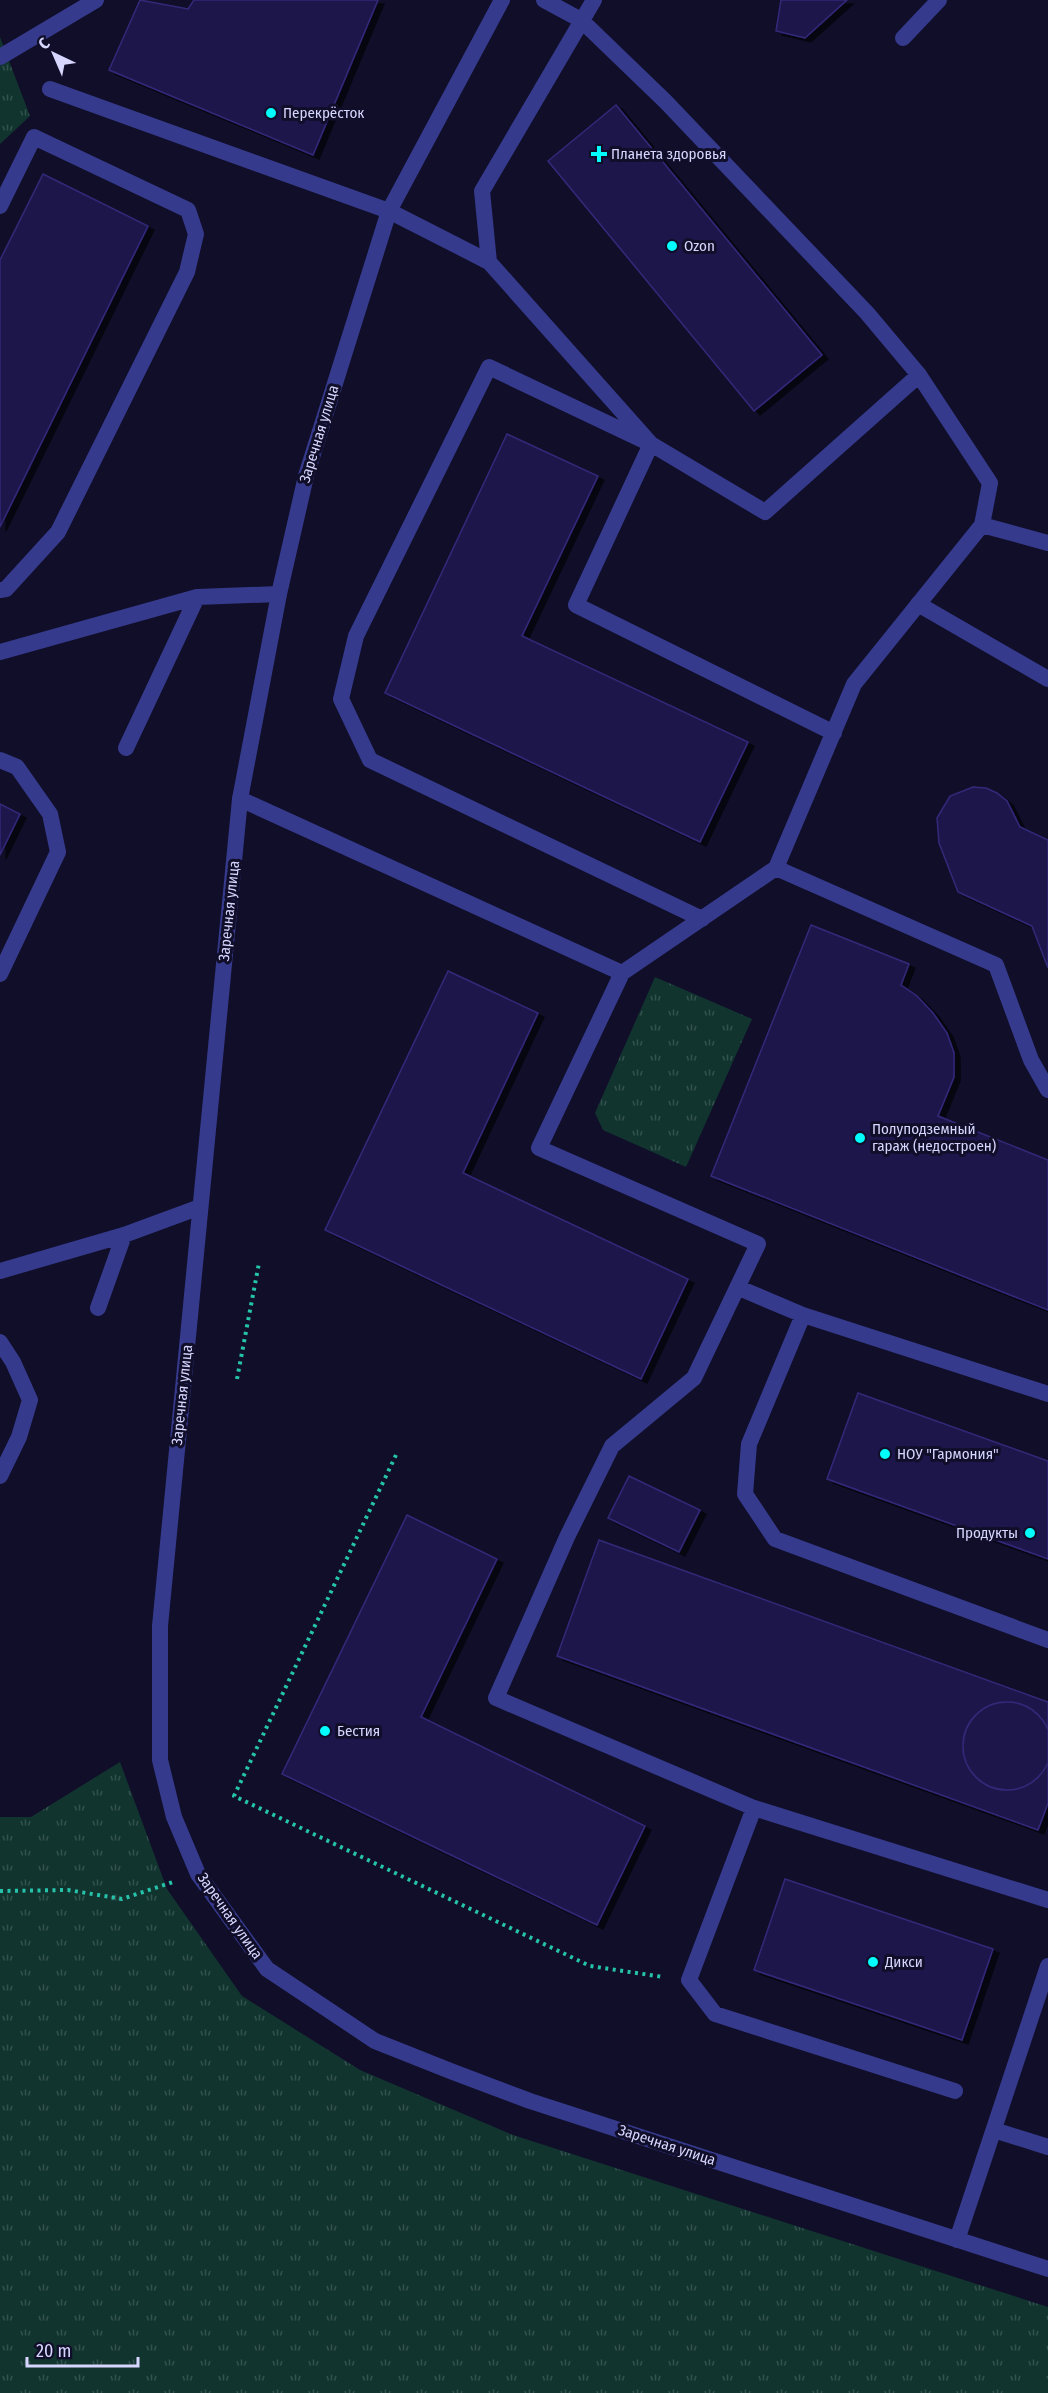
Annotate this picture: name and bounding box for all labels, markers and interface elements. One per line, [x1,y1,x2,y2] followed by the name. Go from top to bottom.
[24,24,84,84] north arrow
[34,33,54,53] text: С
[283,104,364,122] place label: Перекрёсток
[264,106,278,120] marker: Перекрёсток
[611,145,726,163] place label: Планета здоровья
[592,147,606,161] marker: Планета здоровья
[684,237,715,255] place label: Ozon
[665,239,679,253] marker: Ozon
[296,383,342,485] street label: Заречная улица
[215,860,243,962] street label: Заречная улица
[872,1120,996,1155] place label: Полуподземный гараж (недостроен)
[853,1131,867,1145] marker: Полуподземный гараж (недостроен)
[168,1344,196,1446] street label: Заречная улица
[897,1445,999,1463] place label: НОУ "Гармония"
[878,1447,892,1461] marker: НОУ "Гармония"
[956,1524,1018,1542] place label: Продукты
[1023,1526,1037,1540] marker: Продукты
[337,1722,380,1740] place label: Бестия
[318,1724,332,1738] marker: Бестия
[194,1869,266,1963] street label: Заречная улица
[884,1953,923,1971] place label: Дикси
[866,1955,880,1969] marker: Дикси
[616,2121,718,2169] street label: Заречная улица
[27,2330,138,2368] scale bar
[36,2340,71,2362] text: 20 m

